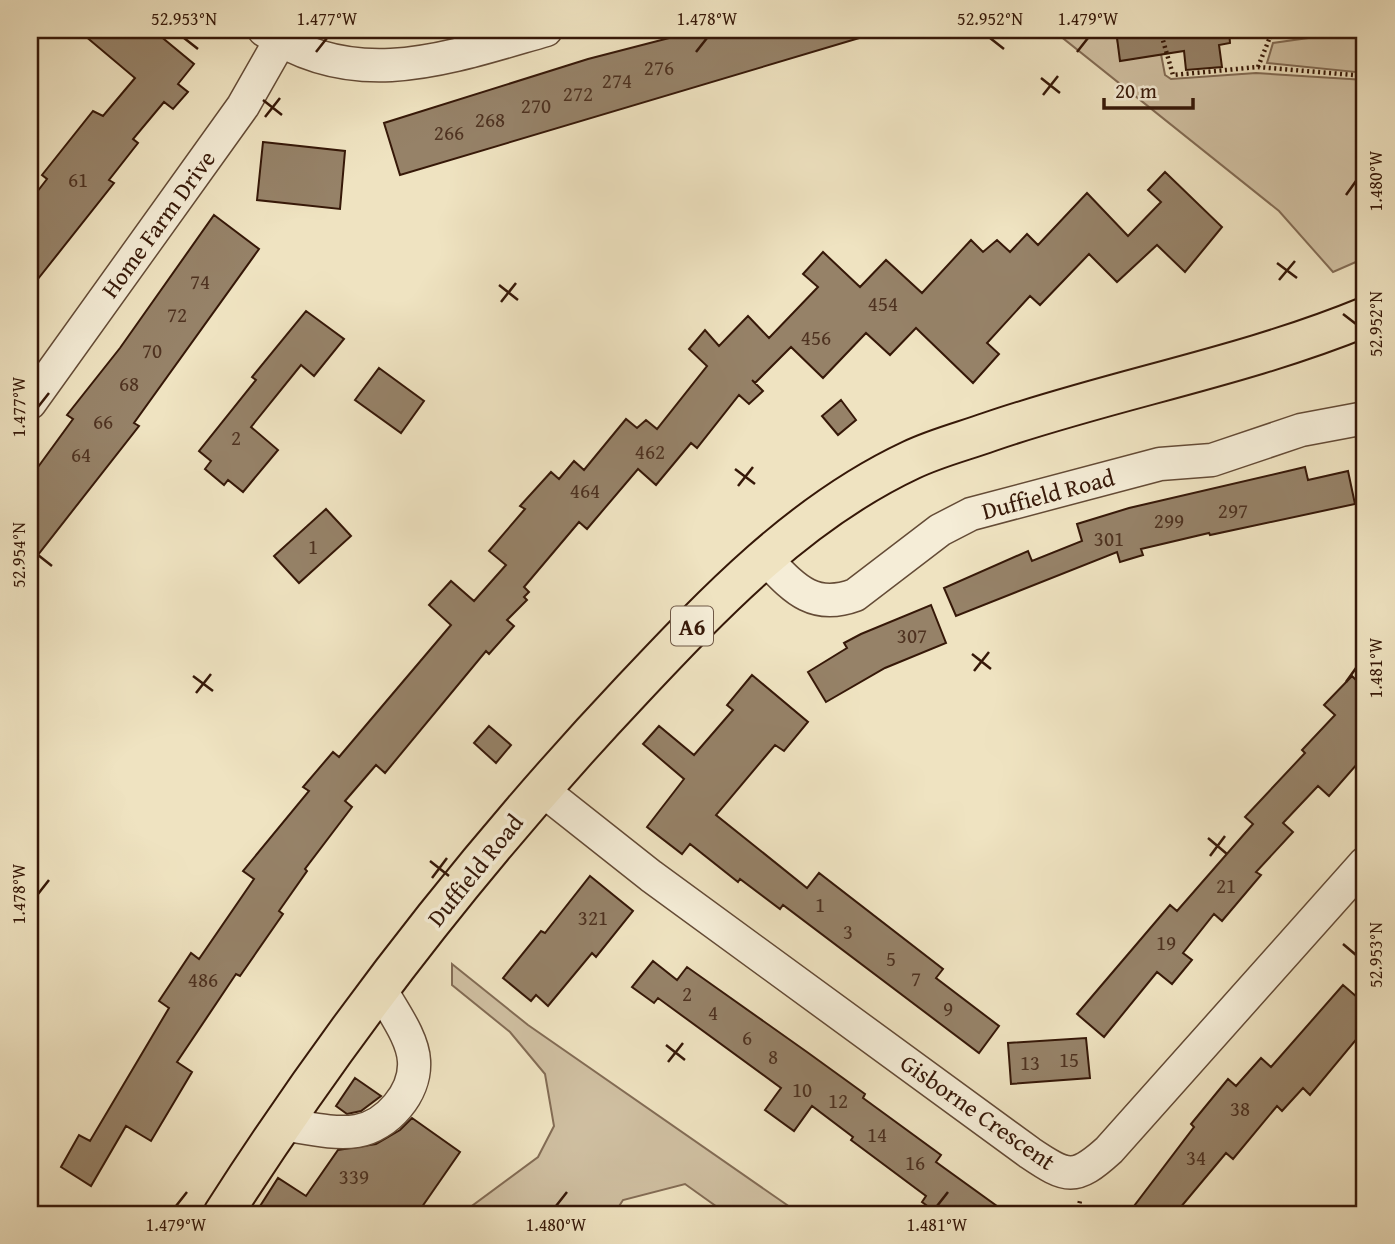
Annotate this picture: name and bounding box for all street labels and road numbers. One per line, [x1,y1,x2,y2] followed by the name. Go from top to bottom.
[92,143,224,305] street label: Home Farm Drive
[978,459,1118,529] street label: Duffield Road
[671,606,713,646] road number: A6
[419,806,532,934] street label: Duffield Road
[893,1045,1063,1179] street label: Gisborne Crescent

